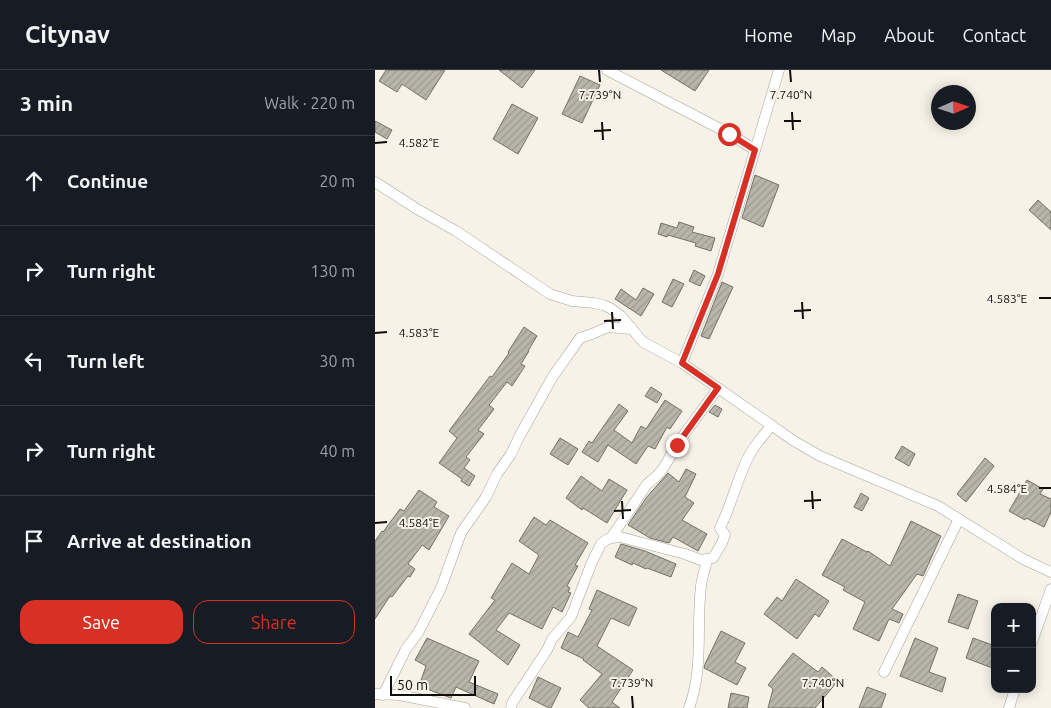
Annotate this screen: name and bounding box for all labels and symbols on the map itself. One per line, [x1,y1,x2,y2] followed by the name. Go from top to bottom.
[931,85,976,130] north arrow
[579,88,621,101] text: 7.739°N
[770,88,812,101] text: 7.740°N
[718,123,741,146] route start
[399,136,440,149] text: 4.582°E
[987,292,1028,305] text: 4.583°E
[399,326,440,339] text: 4.583°E
[666,434,689,457] route end
[987,482,1028,495] text: 4.584°E
[399,516,440,529] text: 4.584°E
[390,673,476,696] scale bar
[611,676,653,689] text: 7.739°N
[802,676,844,689] text: 7.740°N

